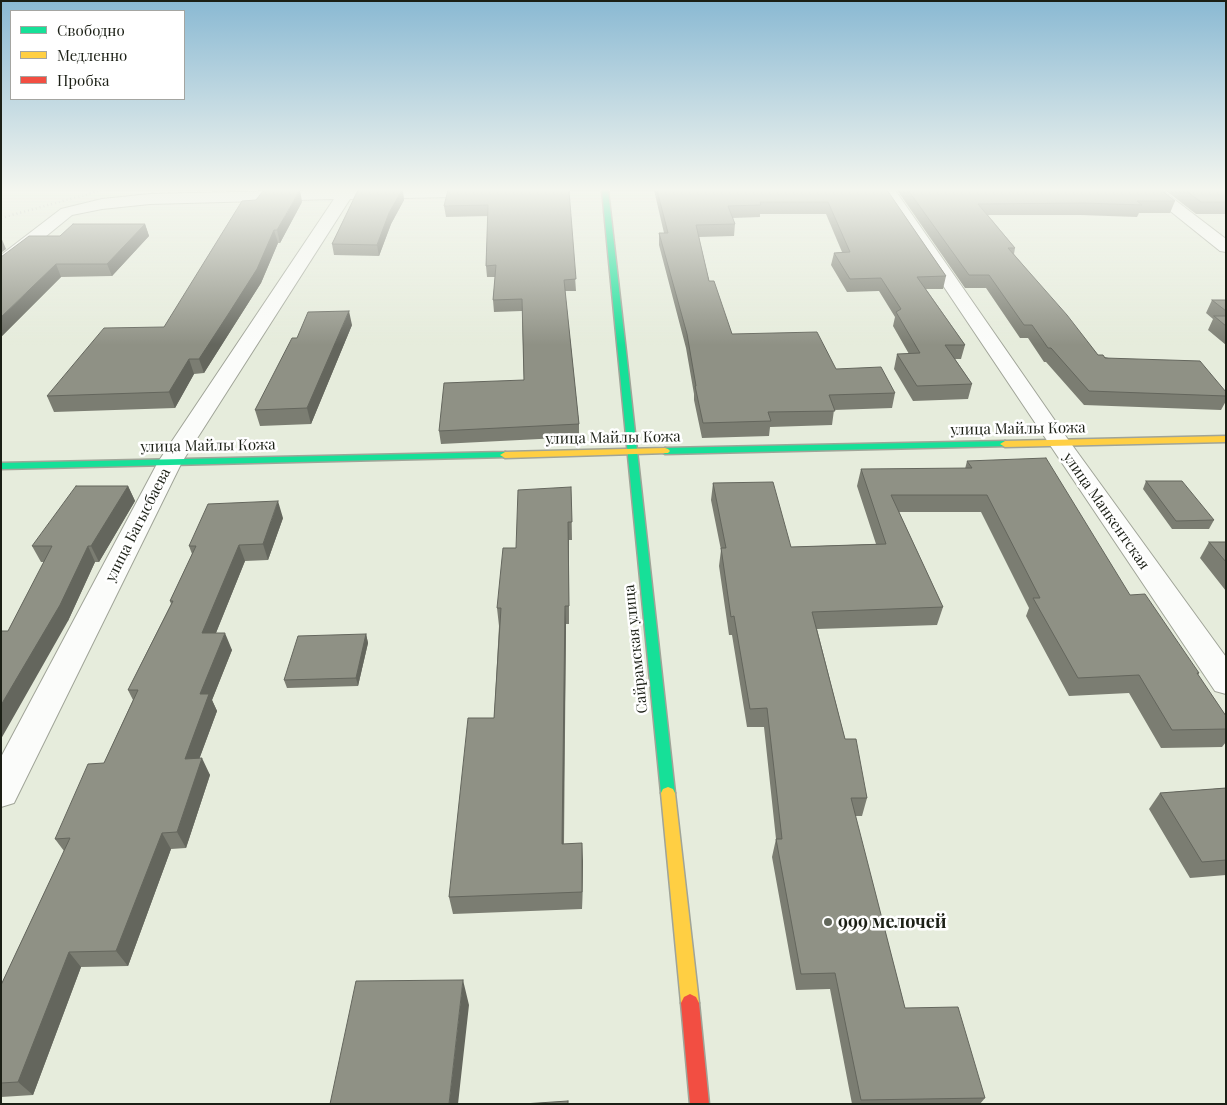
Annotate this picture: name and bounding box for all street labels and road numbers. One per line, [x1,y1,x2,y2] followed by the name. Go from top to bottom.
[950,419,1086,439] street label: улица Майлы Кожа
[545,428,681,448] street label: улица Майлы Кожа
[140,436,276,456] street label: улица Майлы Кожа
[1059,449,1153,573] street label: улица Манкентская
[102,465,174,585] street label: улица Багысбаева
[620,584,652,714] street label: Сайрамская улица

